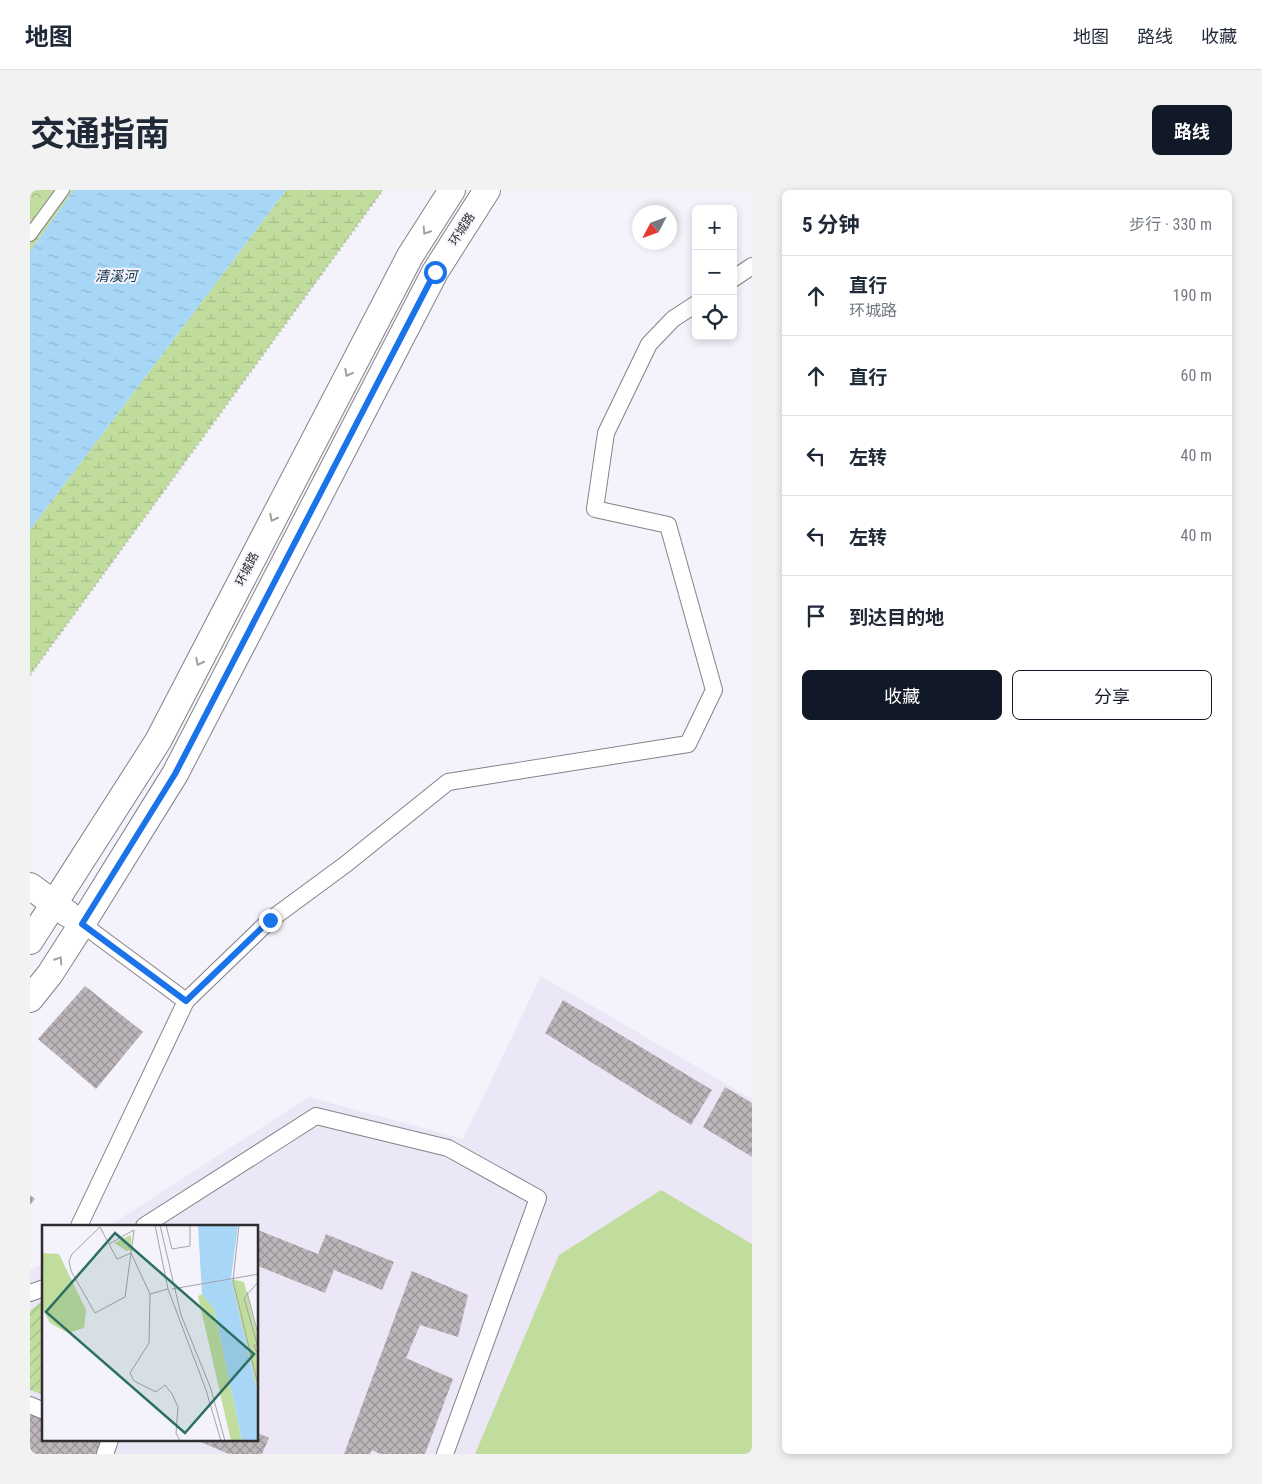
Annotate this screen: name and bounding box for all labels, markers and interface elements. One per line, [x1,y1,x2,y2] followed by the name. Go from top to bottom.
[25,23,73,51] text: 地图
[1073,26,1109,47] text: 地图
[1137,26,1173,47] text: 路线
[1201,26,1237,47] text: 收藏
[1152,105,1232,155] button: 路线
[30,114,170,155] text: 交通指南
[632,205,677,250] north arrow
[692,205,737,340] map controls
[692,205,737,250] button: +
[446,210,478,248] street label: 环城路
[802,213,859,237] text: 5 分钟
[1129,215,1212,234] text: 步行 · 330 m
[423,225,432,235] one-way arrow
[692,250,737,295] button: −
[424,261,447,284] route start
[95,268,140,284] water label: 清溪河
[849,274,887,297] text: 直行
[802,282,830,310] icon: ahead
[1173,286,1212,305] text: 190 m
[692,295,737,340] button: locate
[849,301,897,320] text: 环城路
[802,362,830,390] icon: ahead
[849,366,887,389] text: 直行
[1180,366,1212,385] text: 60 m
[344,368,354,377] one-way arrow
[802,442,830,470] icon: left
[849,446,887,469] text: 左转
[1180,446,1212,465] text: 40 m
[269,512,279,521] one-way arrow
[802,522,830,550] icon: left
[849,526,887,549] text: 左转
[1180,526,1212,545] text: 40 m
[233,550,261,588] street label: 环城路
[802,602,830,630] icon: arrive
[849,606,944,629] text: 到达目的地
[195,657,205,666] one-way arrow
[802,670,1002,720] button: 收藏
[1012,670,1212,720] button: 分享
[259,909,282,932] route end
[53,957,62,966] one-way arrow
[42,1225,259,1442] inset map

